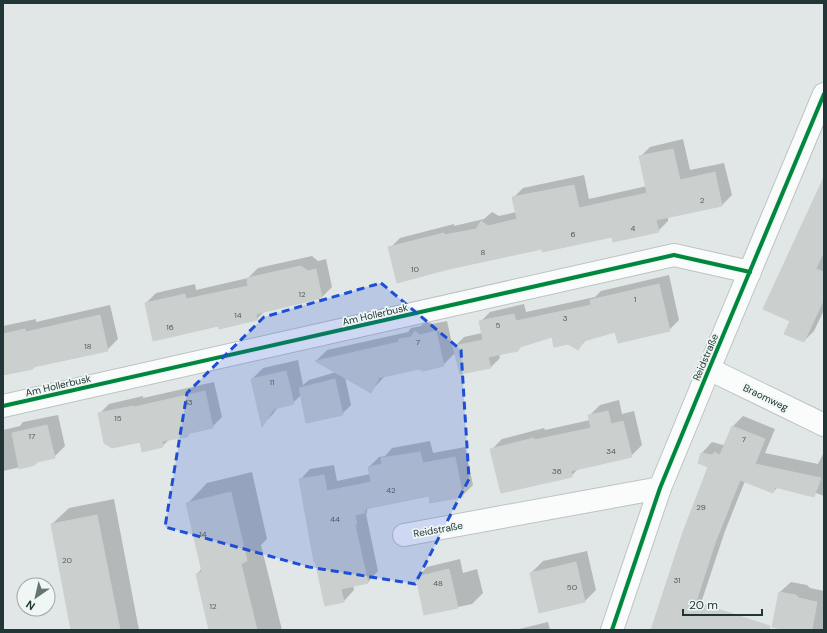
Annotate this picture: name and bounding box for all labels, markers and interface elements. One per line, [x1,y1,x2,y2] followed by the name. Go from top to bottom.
[700,195,705,205] house number: 2
[631,223,636,233] house number: 4
[570,229,576,239] house number: 6
[481,247,486,257] house number: 8
[411,264,420,274] house number: 10
[298,289,306,299] house number: 12
[634,294,636,304] house number: 1
[341,301,409,328] street label: Am Hollerbusk
[234,310,242,320] house number: 14
[563,313,568,323] house number: 3
[496,320,501,330] house number: 5
[166,322,174,332] house number: 16
[690,331,721,383] street label: Reidstraße
[416,337,420,347] house number: 7
[84,341,92,351] house number: 18
[24,372,92,399] street label: Am Hollerbusk
[270,377,275,387] house number: 11
[741,381,791,414] street label: Braomweg
[185,397,193,407] house number: 13
[114,413,122,423] house number: 15
[29,431,35,441] house number: 17
[742,434,746,444] house number: 7
[606,446,616,456] house number: 34
[552,466,562,476] house number: 36
[386,485,396,495] house number: 42
[696,502,706,512] house number: 29
[330,514,340,524] house number: 44
[412,519,464,540] street label: Reidstraße
[199,529,207,539] house number: 14
[62,555,73,565] house number: 20
[673,575,681,585] house number: 31
[16,577,56,617] north arrow
[433,578,443,588] house number: 48
[567,582,578,592] house number: 50
[683,591,762,617] scale bar
[23,597,38,613] text: N
[689,597,718,613] text: 20 m
[209,601,217,611] house number: 12

